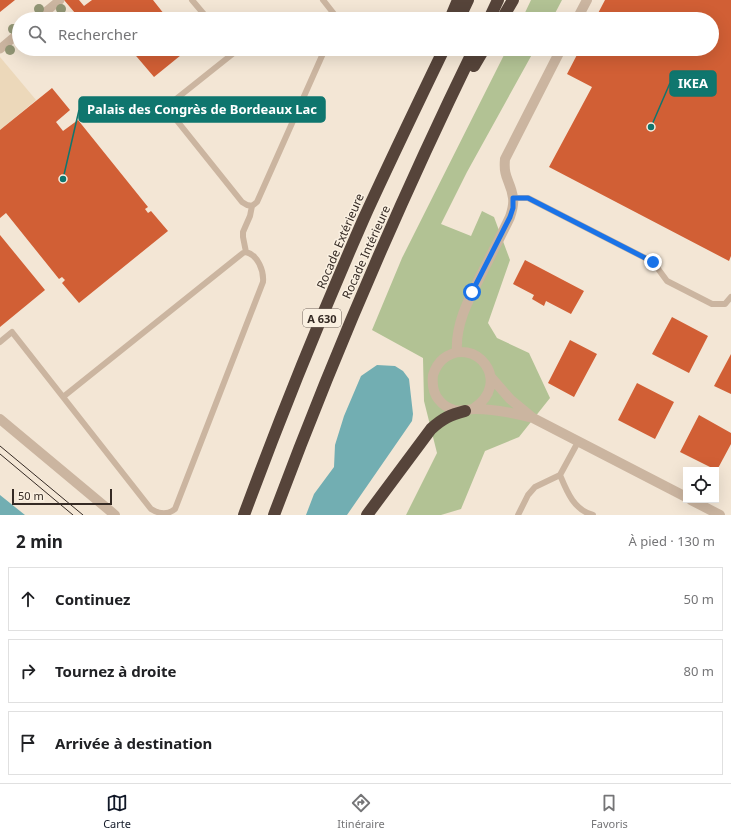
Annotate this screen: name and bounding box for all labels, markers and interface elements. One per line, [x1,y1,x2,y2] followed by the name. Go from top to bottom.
[12,12,719,56] search box
[26,23,48,45] icon: search
[58,24,138,44] text: Rechercher
[670,71,716,96] callout: IKEA
[678,74,708,92] text: IKEA
[79,97,325,122] callout: Palais des Congrès de Bordeaux Lac
[87,100,317,118] text: Palais des Congrès de Bordeaux Lac
[312,190,368,291] street label: Rocade Extérieure
[338,202,394,301] street label: Rocade Intérieure
[644,253,662,271] route end
[463,283,481,301] route start
[303,309,341,327] road number: A 630
[683,467,719,503] map controls
[683,467,719,503] button: locate
[12,487,112,506] scale bar
[18,488,44,503] text: 50 m
[16,530,63,553] text: 2 min
[629,532,715,550] text: À pied · 130 m
[17,588,39,610] icon: ahead
[55,589,130,609] text: Continuez
[684,590,714,608] text: 50 m
[17,660,39,682] icon: right
[55,661,176,681] text: Tournez à droite
[684,662,714,680] text: 80 m
[17,732,39,754] icon: arrive
[55,733,212,753] text: Arrivée à destination
[103,792,131,831] tab: Carte
[337,792,385,831] tab: Itinéraire
[591,792,628,831] tab: Favoris

